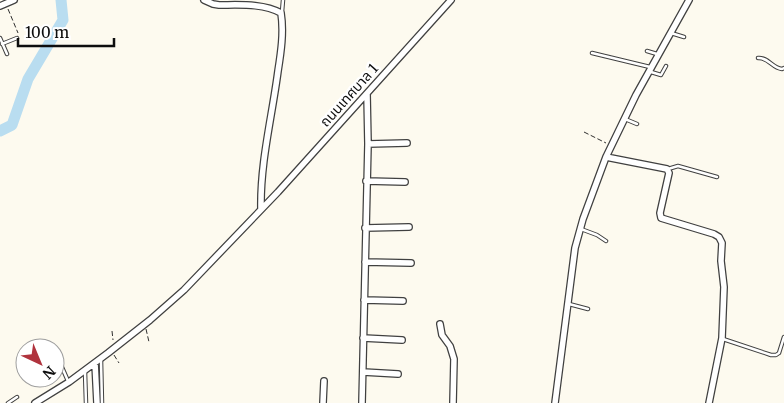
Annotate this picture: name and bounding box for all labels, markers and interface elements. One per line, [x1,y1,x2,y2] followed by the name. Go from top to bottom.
[18,15,114,47] scale bar
[25,23,69,42] text: 100 m
[316,60,382,130] street label: ถนนเทศบาล 1
[15,338,65,388] north arrow
[39,362,59,383] text: N

